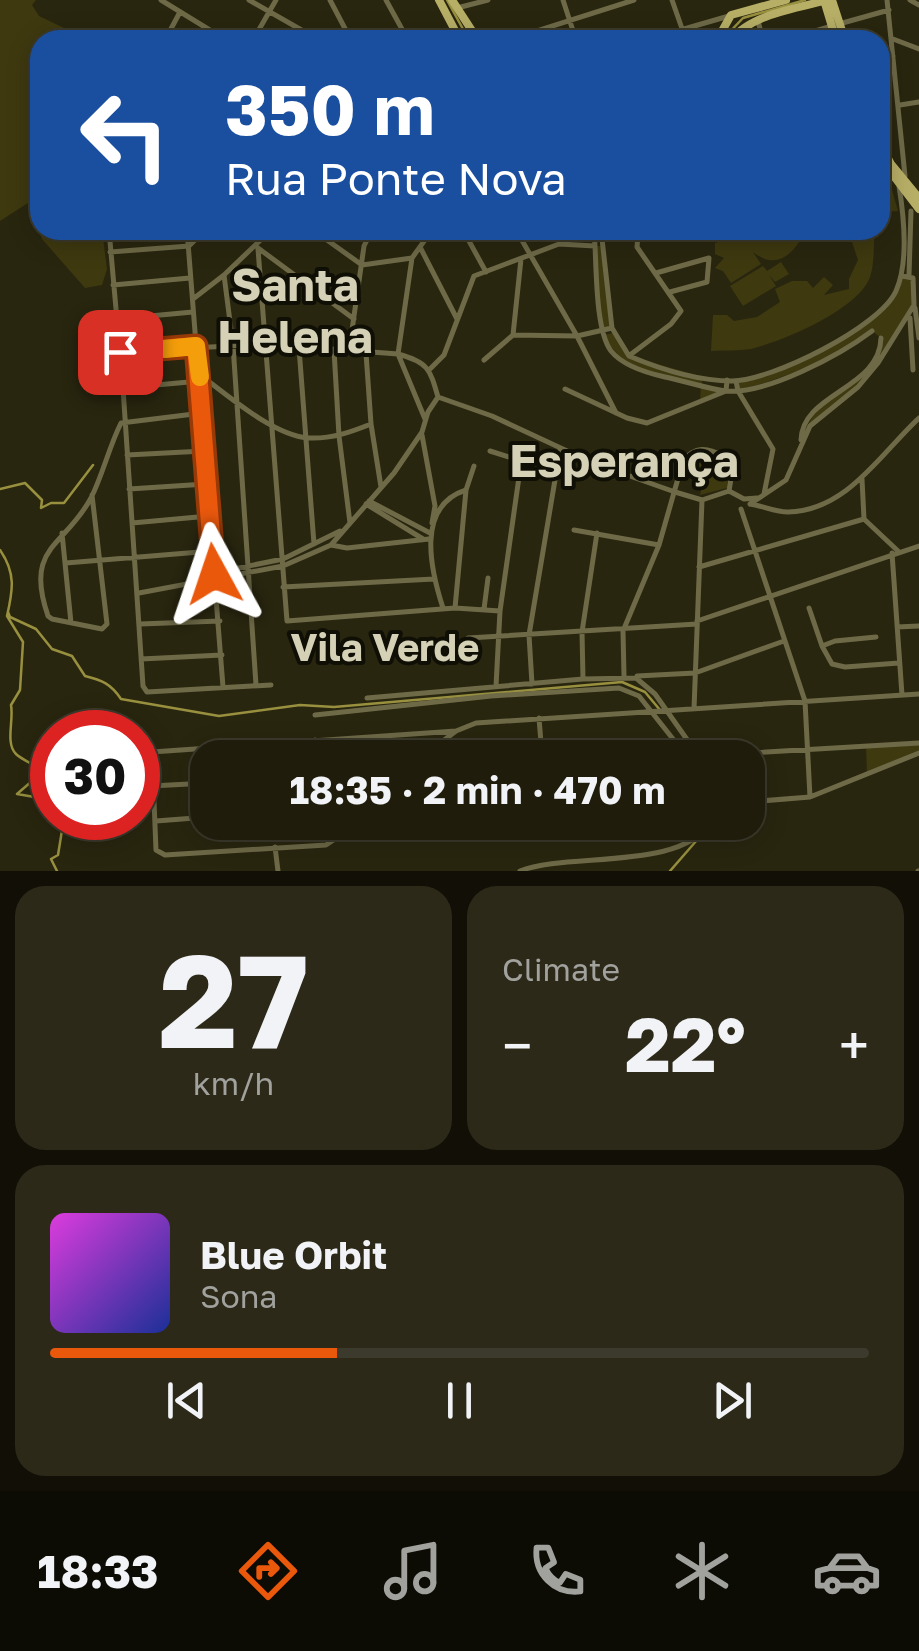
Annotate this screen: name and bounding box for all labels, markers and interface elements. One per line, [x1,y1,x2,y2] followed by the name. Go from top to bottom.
[225,66,435,150] text: 350 m
[60,70,190,200] icon: left
[225,151,567,205] text: Rua Ponte Nova
[217,257,373,363] district label: Santa Helena
[78,310,163,395] pin
[93,325,148,380] icon: arrive
[509,433,739,487] district label: Esperança
[162,522,266,626] position arrow
[291,624,479,669] district label: Vila Verde
[30,710,160,840] speed limit sign: 30
[290,767,665,812] text: 18:35 · 2 min · 470 m
[158,921,309,1077] text: 27
[502,950,620,988] text: Climate
[625,998,746,1089] text: 22°
[502,1012,532,1078] text: −
[839,1012,869,1078] text: +
[193,1064,274,1102] text: km/h
[200,1232,387,1277] text: Blue Orbit
[200,1277,277,1315] text: Sona
[159,1373,214,1428] icon: previous
[432,1373,487,1428] icon: pause
[705,1373,760,1428] icon: next
[233,1536,303,1606] icon: directions
[378,1536,448,1606] icon: music
[522,1536,592,1606] icon: phone
[667,1536,737,1606] icon: climate
[812,1536,882,1606] icon: car
[37,1544,159,1598] text: 18:33

